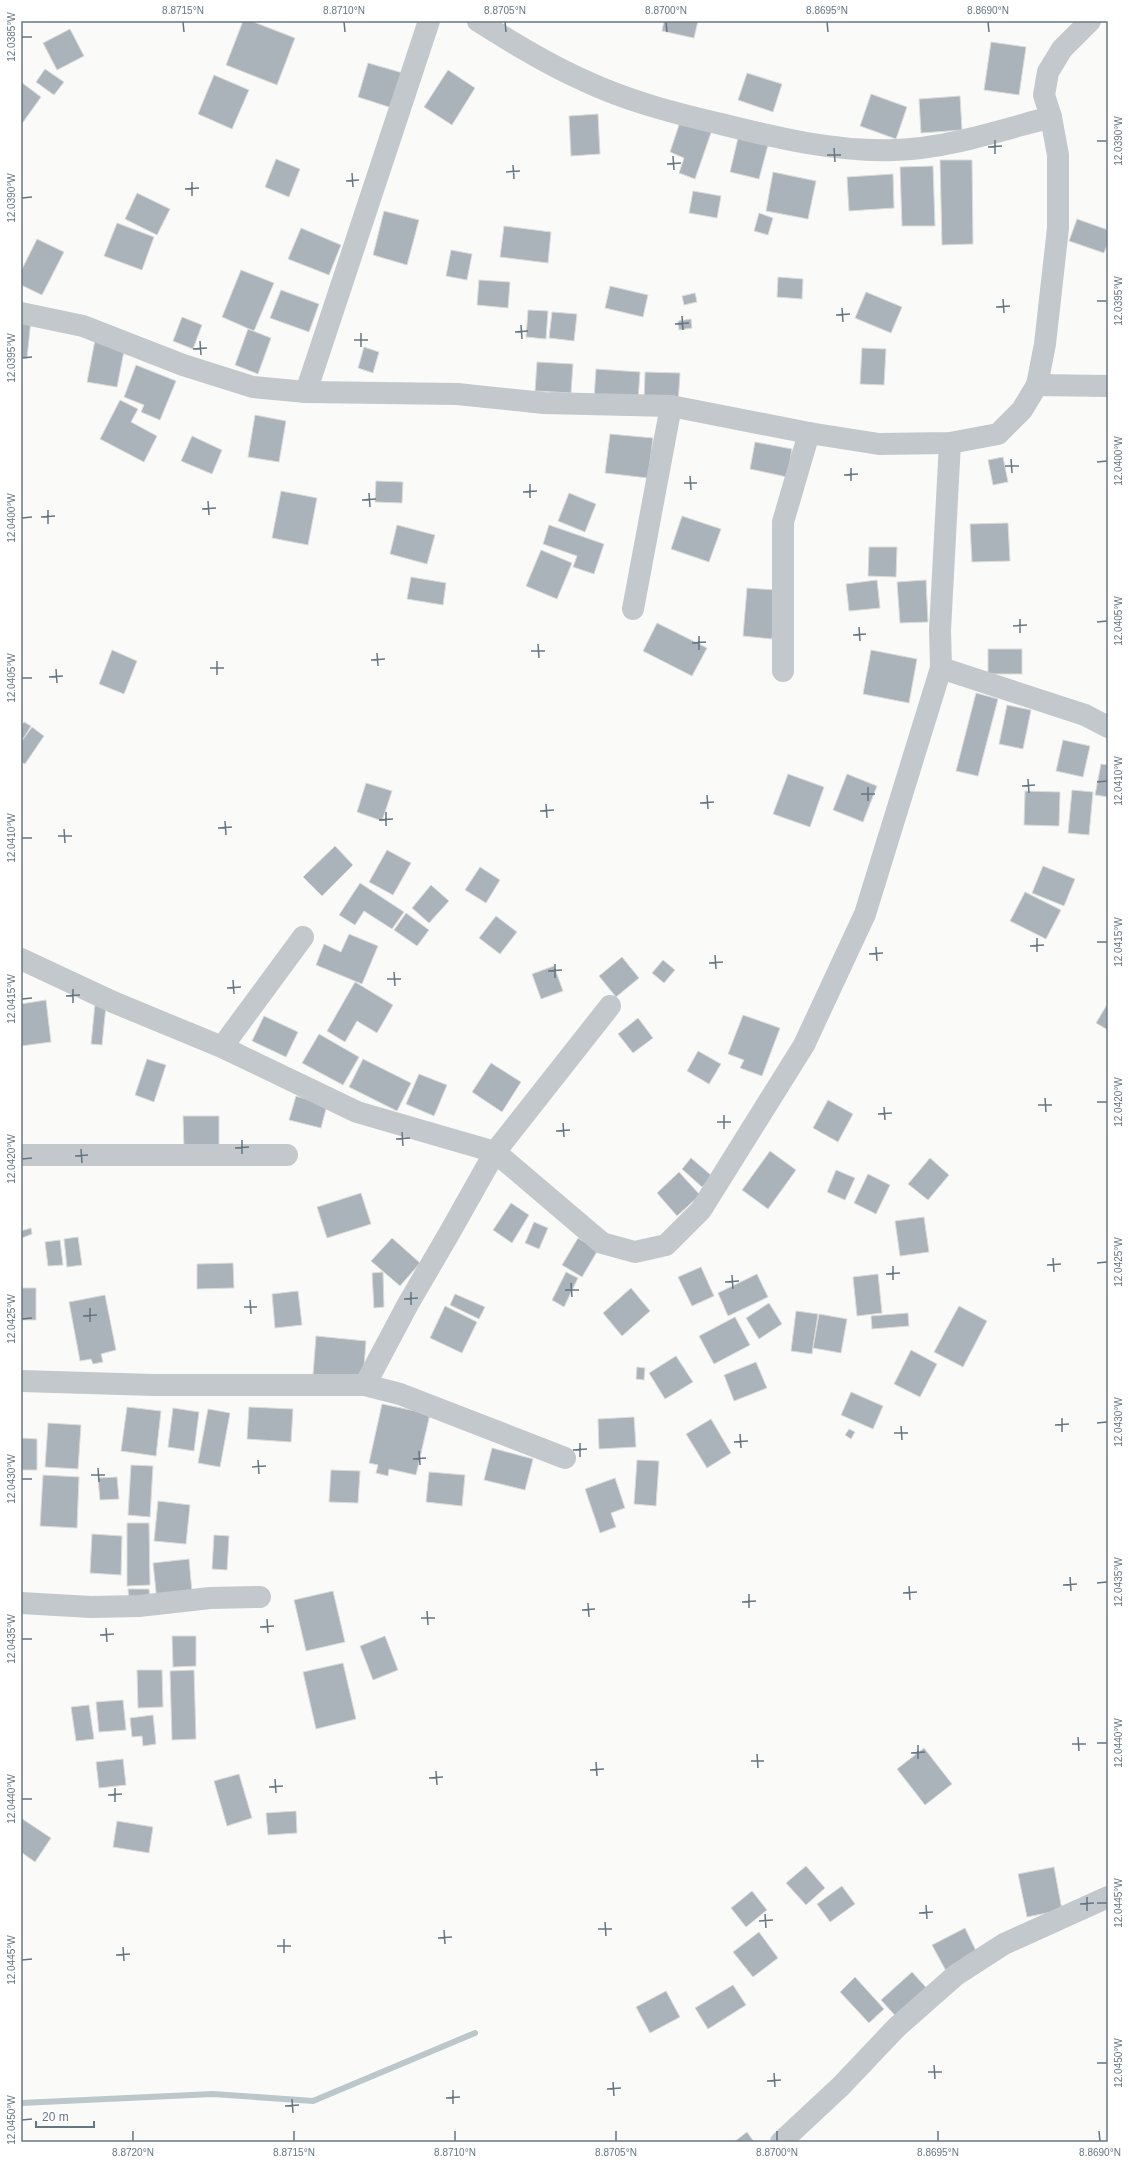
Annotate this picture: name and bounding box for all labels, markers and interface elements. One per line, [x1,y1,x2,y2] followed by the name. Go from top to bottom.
[162,5,204,16] text: 8.8715°N
[323,5,365,16] text: 8.8710°N
[484,5,526,16] text: 8.8705°N
[645,5,687,16] text: 8.8700°N
[806,5,848,16] text: 8.8695°N
[967,5,1009,16] text: 8.8690°N
[6,12,17,62] text: 12.0385°W
[1113,116,1124,166] text: 12.0390°W
[6,173,17,223] text: 12.0390°W
[1113,276,1124,326] text: 12.0395°W
[6,333,17,383] text: 12.0395°W
[1113,436,1124,486] text: 12.0400°W
[6,493,17,543] text: 12.0400°W
[1113,596,1124,646] text: 12.0405°W
[6,653,17,703] text: 12.0405°W
[1113,756,1124,806] text: 12.0410°W
[6,813,17,863] text: 12.0410°W
[1113,917,1124,967] text: 12.0415°W
[6,974,17,1024] text: 12.0415°W
[1113,1077,1124,1127] text: 12.0420°W
[6,1134,17,1184] text: 12.0420°W
[1113,1237,1124,1287] text: 12.0425°W
[6,1294,17,1344] text: 12.0425°W
[1113,1397,1124,1447] text: 12.0430°W
[6,1454,17,1504] text: 12.0430°W
[1113,1557,1124,1607] text: 12.0435°W
[6,1614,17,1664] text: 12.0435°W
[1113,1718,1124,1768] text: 12.0440°W
[6,1774,17,1824] text: 12.0440°W
[1113,1878,1124,1928] text: 12.0445°W
[6,1935,17,1985] text: 12.0445°W
[1113,2038,1124,2088] text: 12.0450°W
[6,2095,17,2145] text: 12.0450°W
[36,2103,94,2129] scale bar
[42,2110,69,2124] text: 20 m
[112,2147,154,2158] text: 8.8720°N
[273,2147,315,2158] text: 8.8715°N
[434,2147,476,2158] text: 8.8710°N
[595,2147,637,2158] text: 8.8705°N
[756,2147,798,2158] text: 8.8700°N
[917,2147,959,2158] text: 8.8695°N
[1079,2147,1121,2158] text: 8.8690°N

